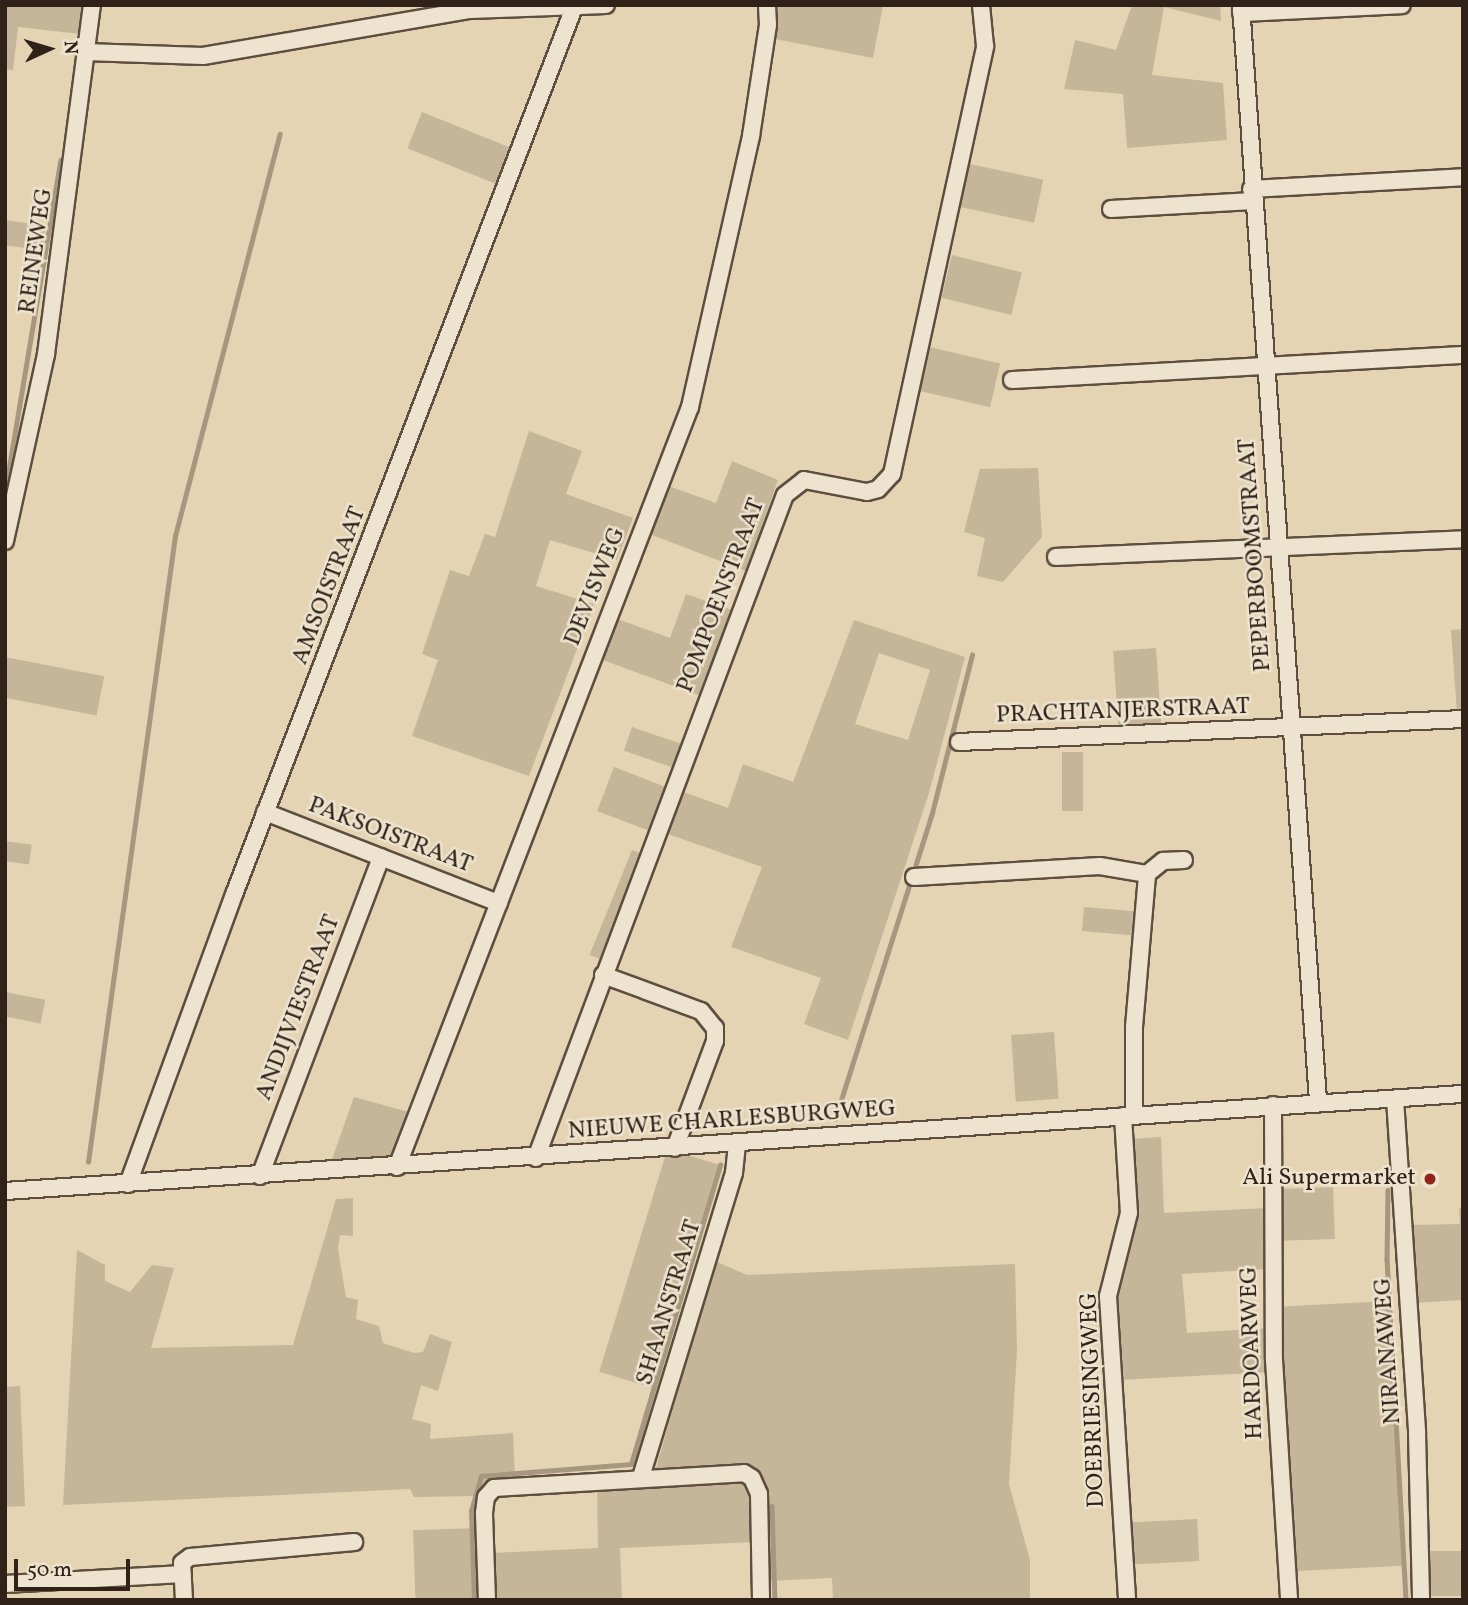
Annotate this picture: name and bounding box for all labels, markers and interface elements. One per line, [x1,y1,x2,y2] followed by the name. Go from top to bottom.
[14,14,84,84] north arrow
[56,40,83,55] text: N
[14,186,60,316] street label: REINEWEG
[1233,437,1279,673] street label: PEPERBOOMSTRAAT
[672,495,772,697] street label: POMPOENSTRAAT
[287,503,373,669] street label: AMSOISTRAAT
[559,524,633,650] street label: DEVISWEG
[996,693,1250,731] street label: PRACHTANJERSTRAAT
[304,791,476,881] street label: PAKSOISTRAAT
[250,911,348,1105] street label: ANDIJVIESTRAAT
[567,1095,897,1147] street label: NIEUWE CHARLESBURGWEG
[1242,1165,1416,1193] place label: Ali Supermarket
[1422,1171,1438,1187] marker: Ali Supermarket
[631,1217,709,1389] street label: SHAANSTRAAT
[1236,1266,1270,1440] street label: HARDOARWEG
[1369,1277,1409,1425] street label: NIRANAWEG
[1076,1292,1112,1508] street label: DOEBRIESINGWEG
[18,1546,133,1590] scale bar
[27,1556,72,1585] text: 50 m

